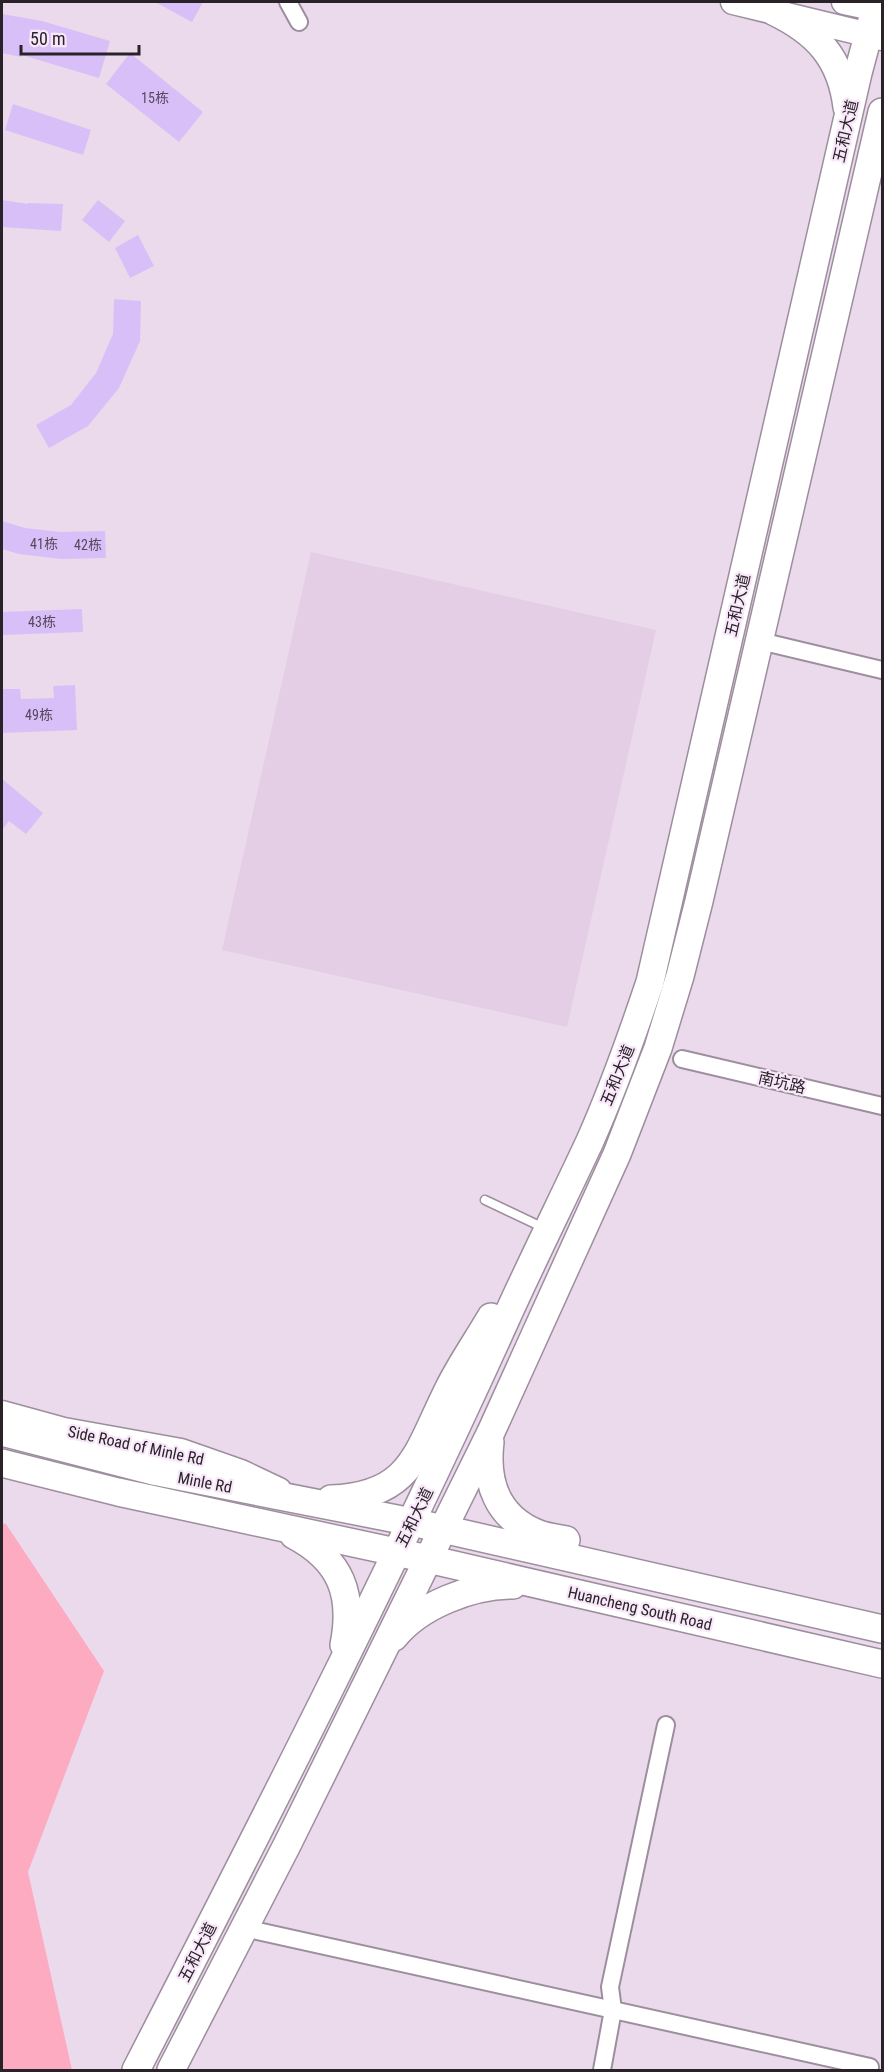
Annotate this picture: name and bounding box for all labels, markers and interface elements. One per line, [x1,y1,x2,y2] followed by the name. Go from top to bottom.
[21,18,140,56] scale bar
[30,28,65,49] text: 50 m
[141,90,169,106] house number: 15栋
[829,98,862,164] street label: 五和大道
[30,536,58,552] house number: 41栋
[74,537,102,553] house number: 42栋
[721,572,754,638] street label: 五和大道
[28,614,56,630] house number: 43栋
[25,707,53,723] house number: 49栋
[597,1042,638,1108] street label: 五和大道
[756,1068,807,1097] street label: 南坑路
[66,1422,206,1469] street label: Side Road of Minle Rd
[176,1468,234,1497] street label: Minle Rd
[392,1484,437,1550] street label: 五和大道
[566,1583,714,1634] street label: Huancheng South Road
[174,1919,220,1985] street label: 五和大道

